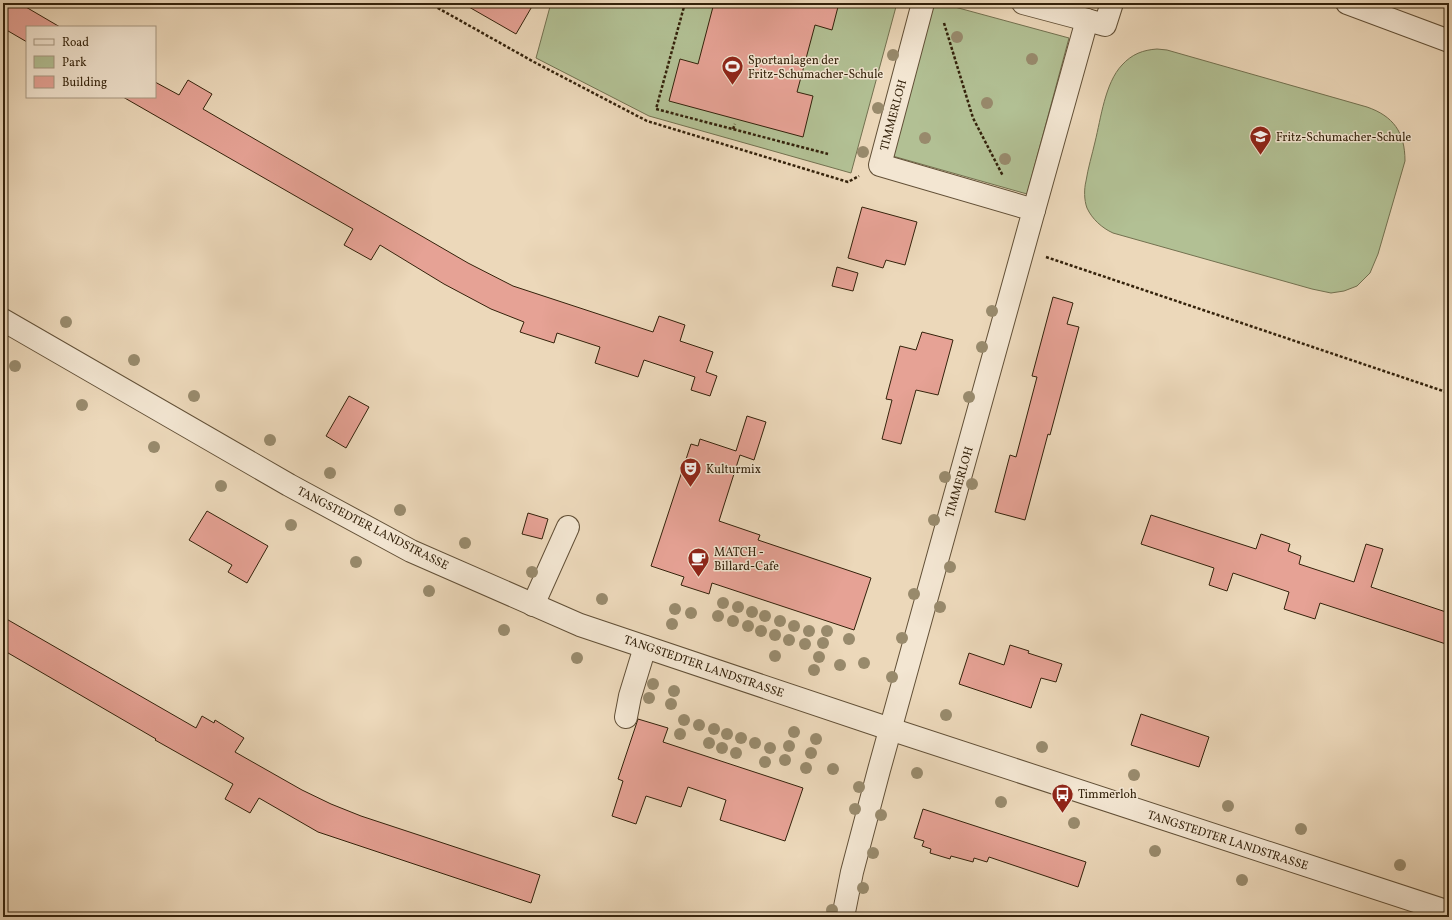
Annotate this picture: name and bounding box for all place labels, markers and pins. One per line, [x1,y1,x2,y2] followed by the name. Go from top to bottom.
[748,53,884,83] place label: Sportanlagen der Fritz-Schumacher-Schule
[720,54,746,87] sports icon: Sportanlagen der Fritz-Schumacher-Schule
[1248,124,1274,157] school or university icon: Fritz-Schumacher-Schule
[1276,130,1412,146] place label: Fritz-Schumacher-Schule
[677,456,703,489] theatre icon: Kulturmix
[706,462,761,478] place label: Kulturmix
[714,545,779,575] place label: MATCH - Billard-Cafe
[685,546,711,579] cafe icon: MATCH - Billard-Cafe
[1049,781,1075,814] bus stop icon: Timmerloh
[1078,787,1137,803] place label: Timmerloh

